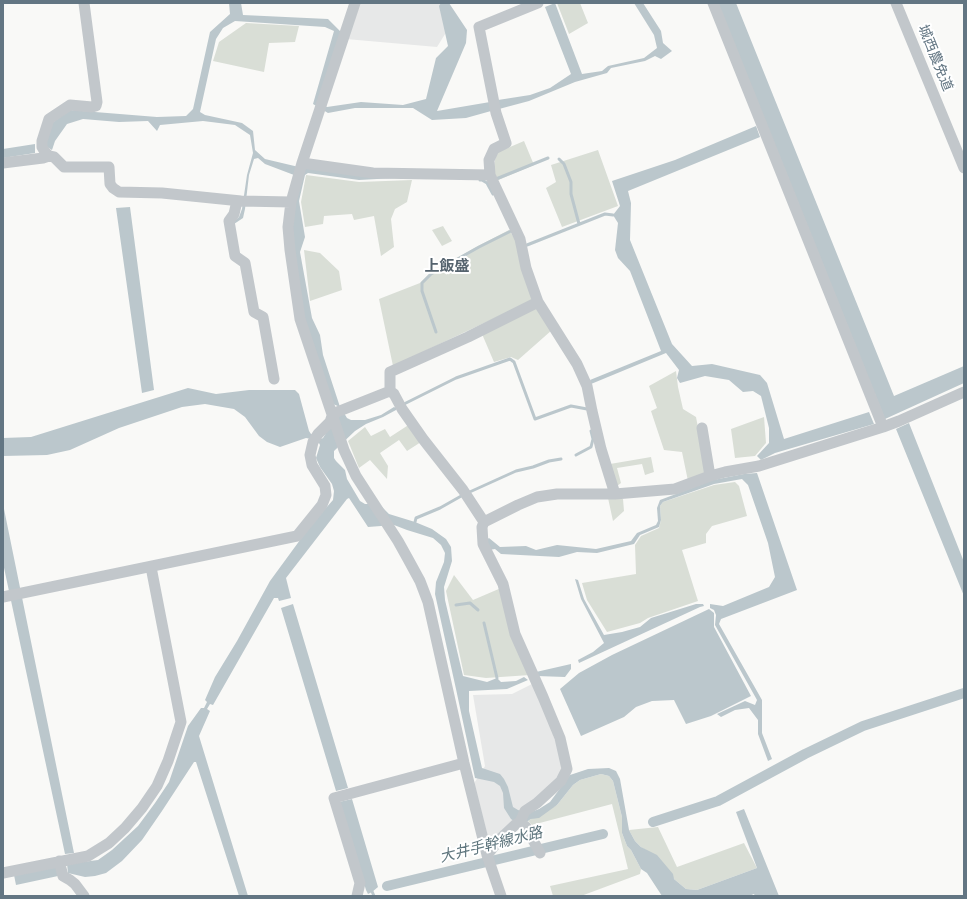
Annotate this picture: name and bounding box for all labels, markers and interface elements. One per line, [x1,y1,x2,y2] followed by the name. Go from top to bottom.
[914,22,956,94] street label: 城西農免道
[425,258,469,276] district label: 上飯盛
[438,824,544,866] water label: 大井手幹線水路

